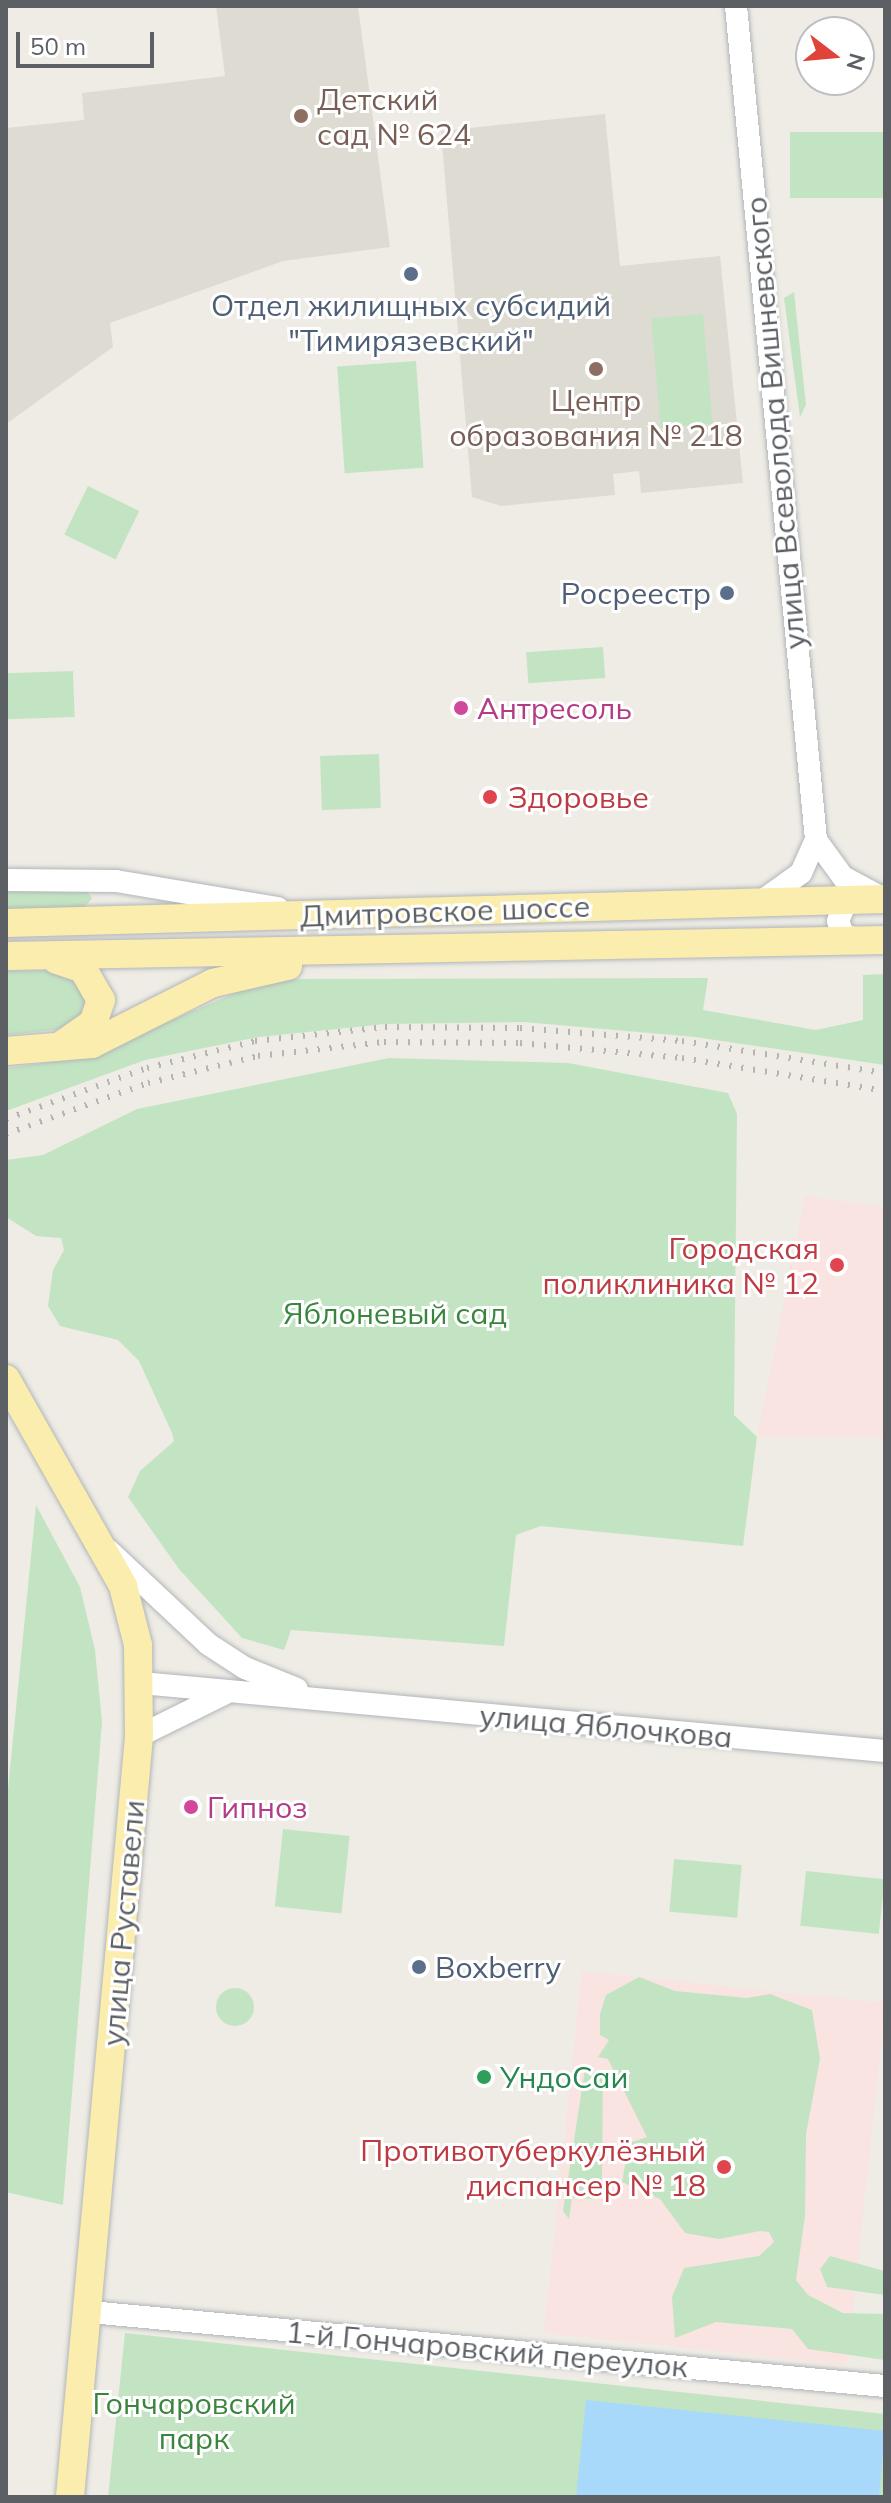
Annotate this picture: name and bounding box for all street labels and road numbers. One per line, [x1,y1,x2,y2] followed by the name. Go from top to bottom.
[737,195,813,651] street label: улица Всеволода Вишневского
[299,888,591,934] street label: Дмитровское шоссе
[478,1697,734,1755] street label: улица Яблочкова
[94,1799,152,2047] street label: улица Руставели
[285,2313,689,2385] street label: 1-й Гончаровский переулок

